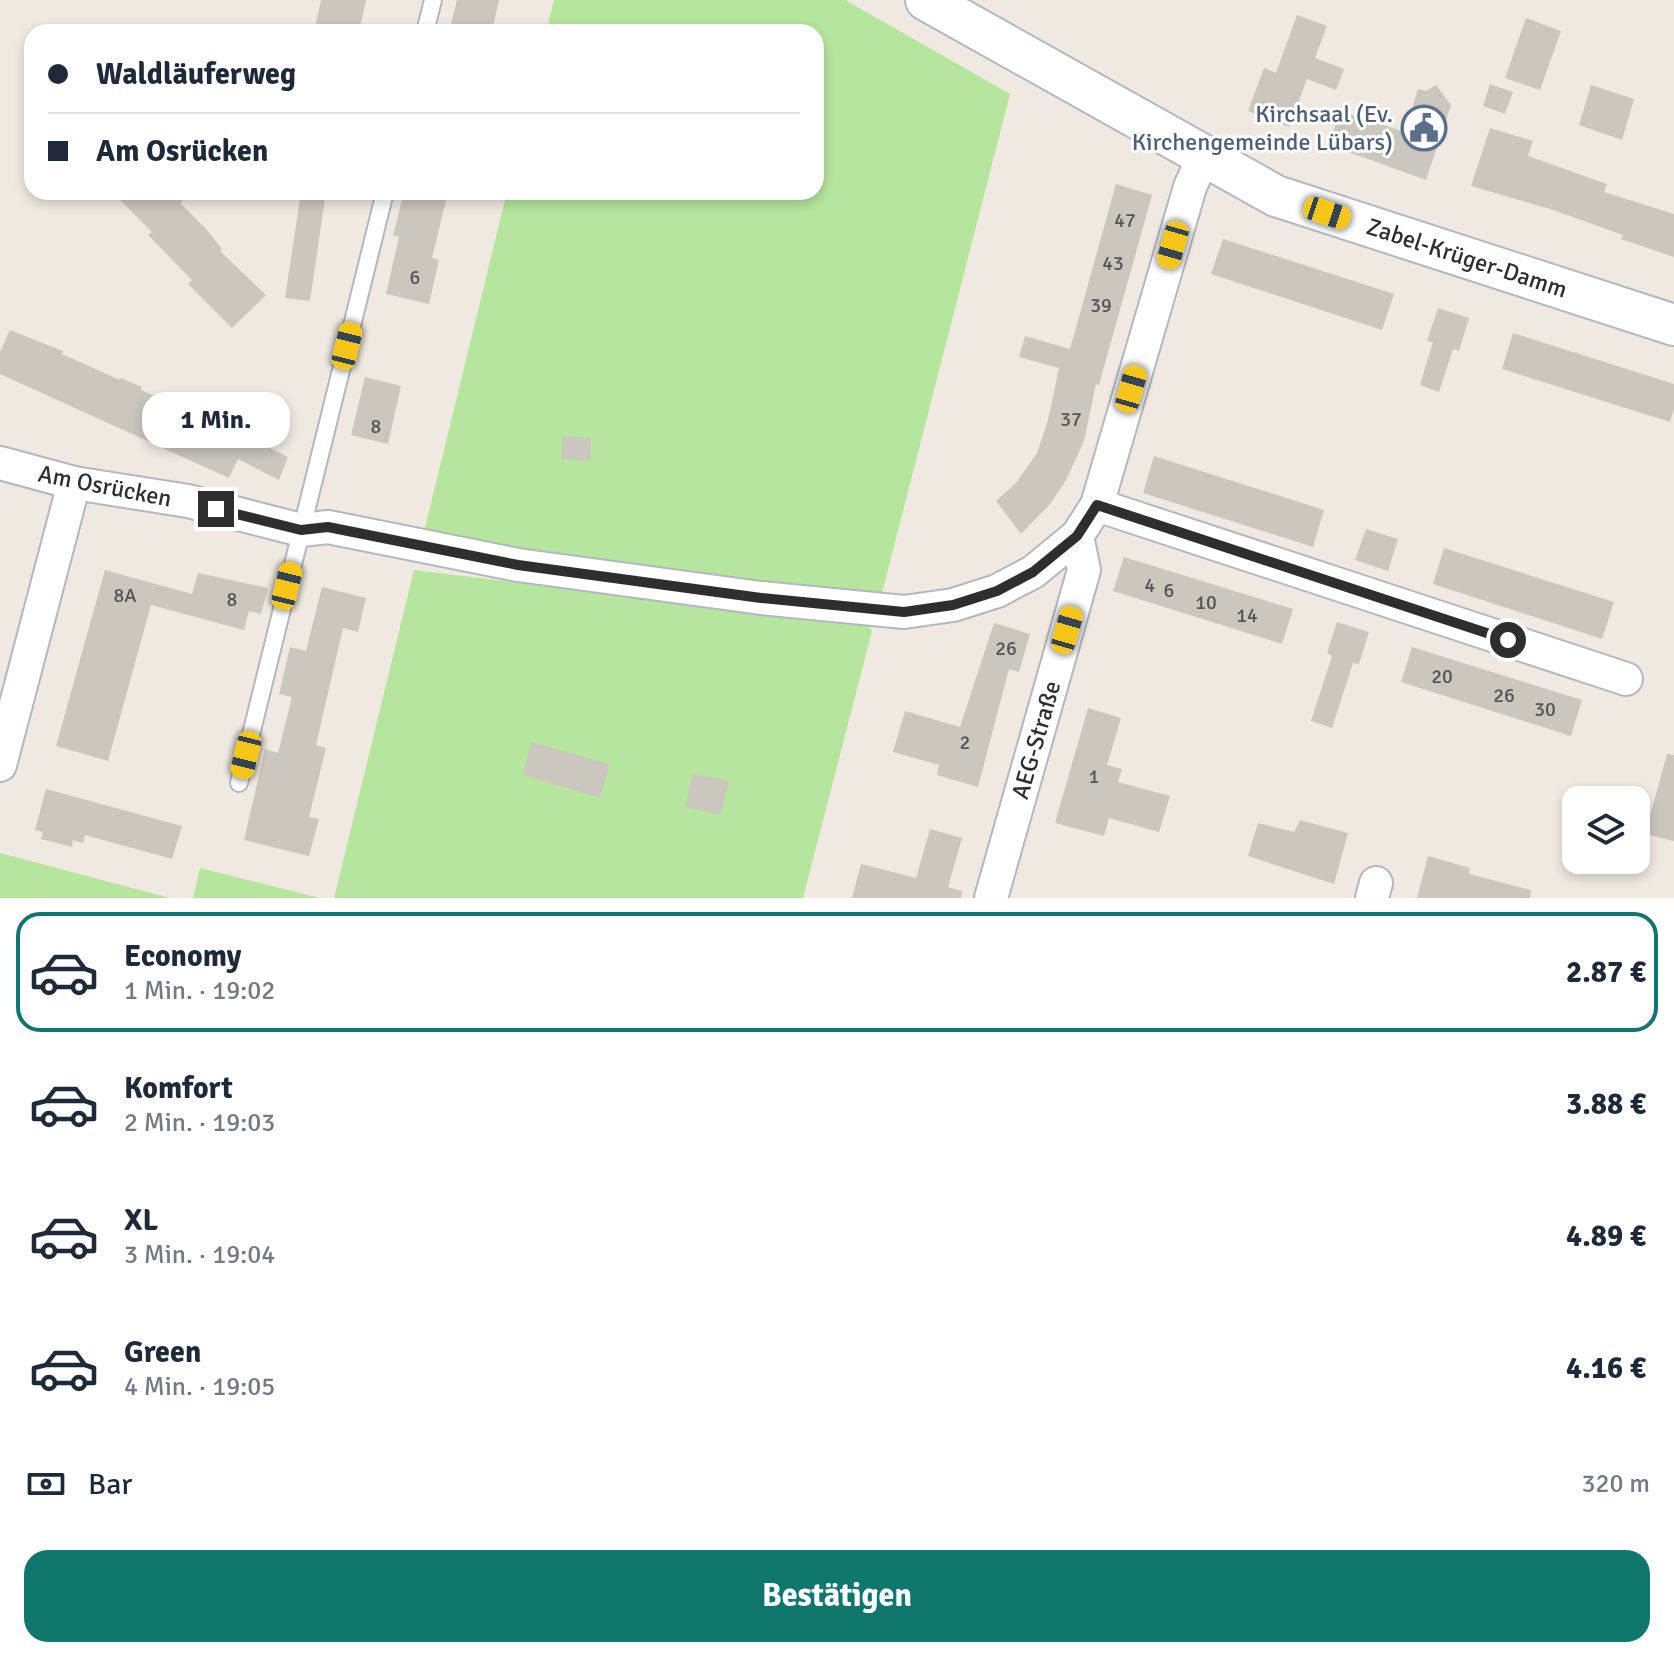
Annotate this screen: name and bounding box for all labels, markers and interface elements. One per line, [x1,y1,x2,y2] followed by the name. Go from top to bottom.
[96,56,296,93] text: Waldläuferweg
[1132,99,1393,157] place label: Kirchsaal (Ev. Kirchengemeinde Lübars)
[1400,104,1448,152] public building icon: Kirchsaal (Ev. Kirchengemeinde Lübars)
[96,133,268,170] text: Am Osrücken
[1300,194,1354,232] car
[1114,208,1136,233] house number: 47
[1363,211,1571,305] street label: Zabel-Krüger-Damm
[1155,219,1191,271] car
[1102,251,1124,276] house number: 43
[410,265,420,290] house number: 6
[1090,293,1112,318] house number: 39
[330,320,364,372] car
[1113,363,1149,415] car
[142,393,290,449] callout: 1 Min.
[181,404,251,436] text: 1 Min.
[1060,407,1082,432] house number: 37
[371,414,381,439] house number: 8
[36,458,174,514] street label: Am Osrücken
[198,491,234,527] route end
[270,560,304,612] car
[1145,573,1156,598] house number: 4
[1164,578,1174,603] house number: 6
[113,583,137,608] house number: 8A
[227,587,237,612] house number: 8
[1195,590,1217,615] house number: 10
[1236,603,1258,628] house number: 14
[1049,604,1085,656] car
[1490,622,1526,658] route start
[995,636,1017,661] house number: 26
[1431,664,1453,689] house number: 20
[1005,677,1067,803] street label: AEG-Straße
[1493,683,1515,708] house number: 26
[1534,697,1556,722] house number: 30
[229,729,263,781] car
[960,730,970,755] house number: 2
[1089,764,1099,789] house number: 1
[1562,786,1650,874] map controls
[1562,786,1650,874] button: layers
[28,936,100,1008] icon: car
[124,938,241,975] text: Economy
[1566,954,1646,991] text: 2.87 €
[124,975,275,1007] text: 1 Min. · 19:02
[28,1068,100,1140] icon: car
[124,1070,233,1107] text: Komfort
[1566,1086,1646,1123] text: 3.88 €
[124,1107,275,1139] text: 2 Min. · 19:03
[28,1200,100,1272] icon: car
[124,1202,158,1239] text: XL
[1566,1218,1646,1255] text: 4.89 €
[124,1239,275,1271] text: 3 Min. · 19:04
[28,1332,100,1404] icon: car
[124,1334,201,1371] text: Green
[1566,1350,1646,1387] text: 4.16 €
[124,1371,275,1403] text: 4 Min. · 19:05
[24,1462,68,1506] icon: cash
[88,1466,132,1503] text: Bar
[1581,1468,1650,1500] text: 320 m
[24,1550,1650,1642] button: Bestätigen

